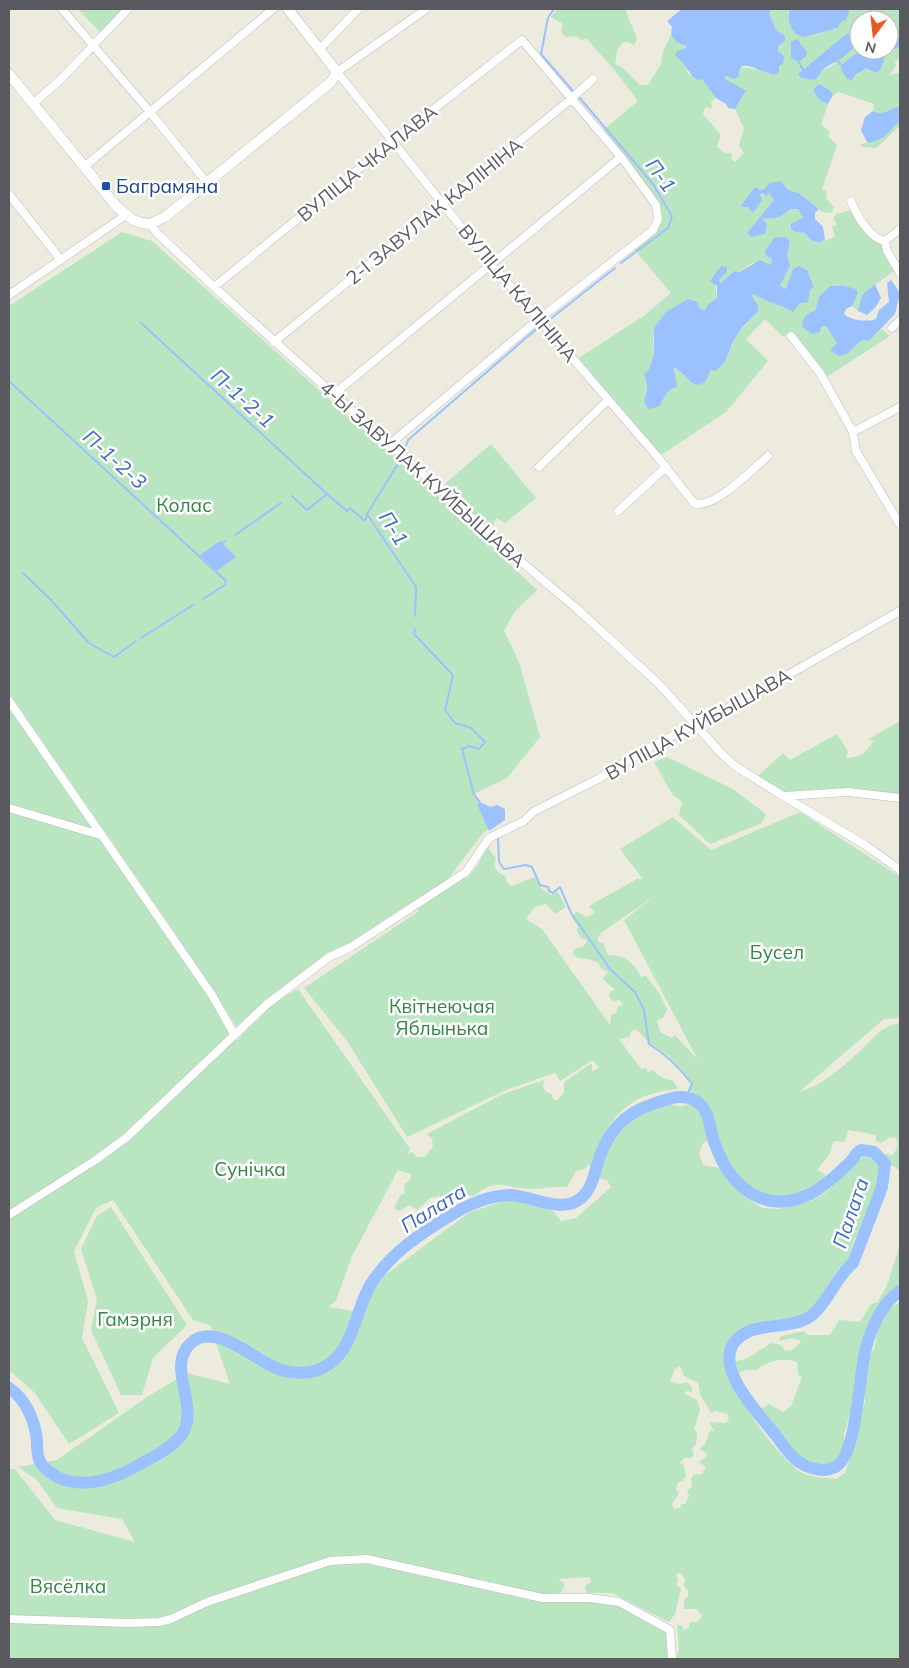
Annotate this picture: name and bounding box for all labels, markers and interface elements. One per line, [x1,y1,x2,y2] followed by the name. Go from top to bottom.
[849,10,899,60] north arrow
[863,37,878,58] text: N
[292,99,442,227] street label: ВУЛІЦА ЧКАЛАВА
[341,132,527,290] street label: 2-І ЗАВУЛАК КАЛІНІНА
[640,153,682,197] water label: П-1
[116,174,218,198] place label: Баграмяна
[100,180,112,192] marker: Баграмяна
[454,219,583,367] street label: ВУЛІЦА КАЛІНІНА
[206,363,280,433] water label: П-1-2-1
[315,375,531,573] street label: 4-Ы ЗАВУЛАК КУЙБЫШАВА
[78,424,152,494] water label: П-1-2-3
[156,493,212,517] park label: Колас
[374,506,414,550] water label: П-1
[601,663,795,785] street label: ВУЛІЦА КУЙБЫШАВА
[750,940,804,964] park label: Бусел
[389,994,495,1040] park label: Квітнеючая Яблынька
[214,1157,286,1181] park label: Сунічка
[826,1175,874,1251] water label: Палата
[396,1178,470,1238] water label: Палата
[97,1307,173,1331] park label: Гамэрня
[30,1574,106,1598] park label: Вясёлка

